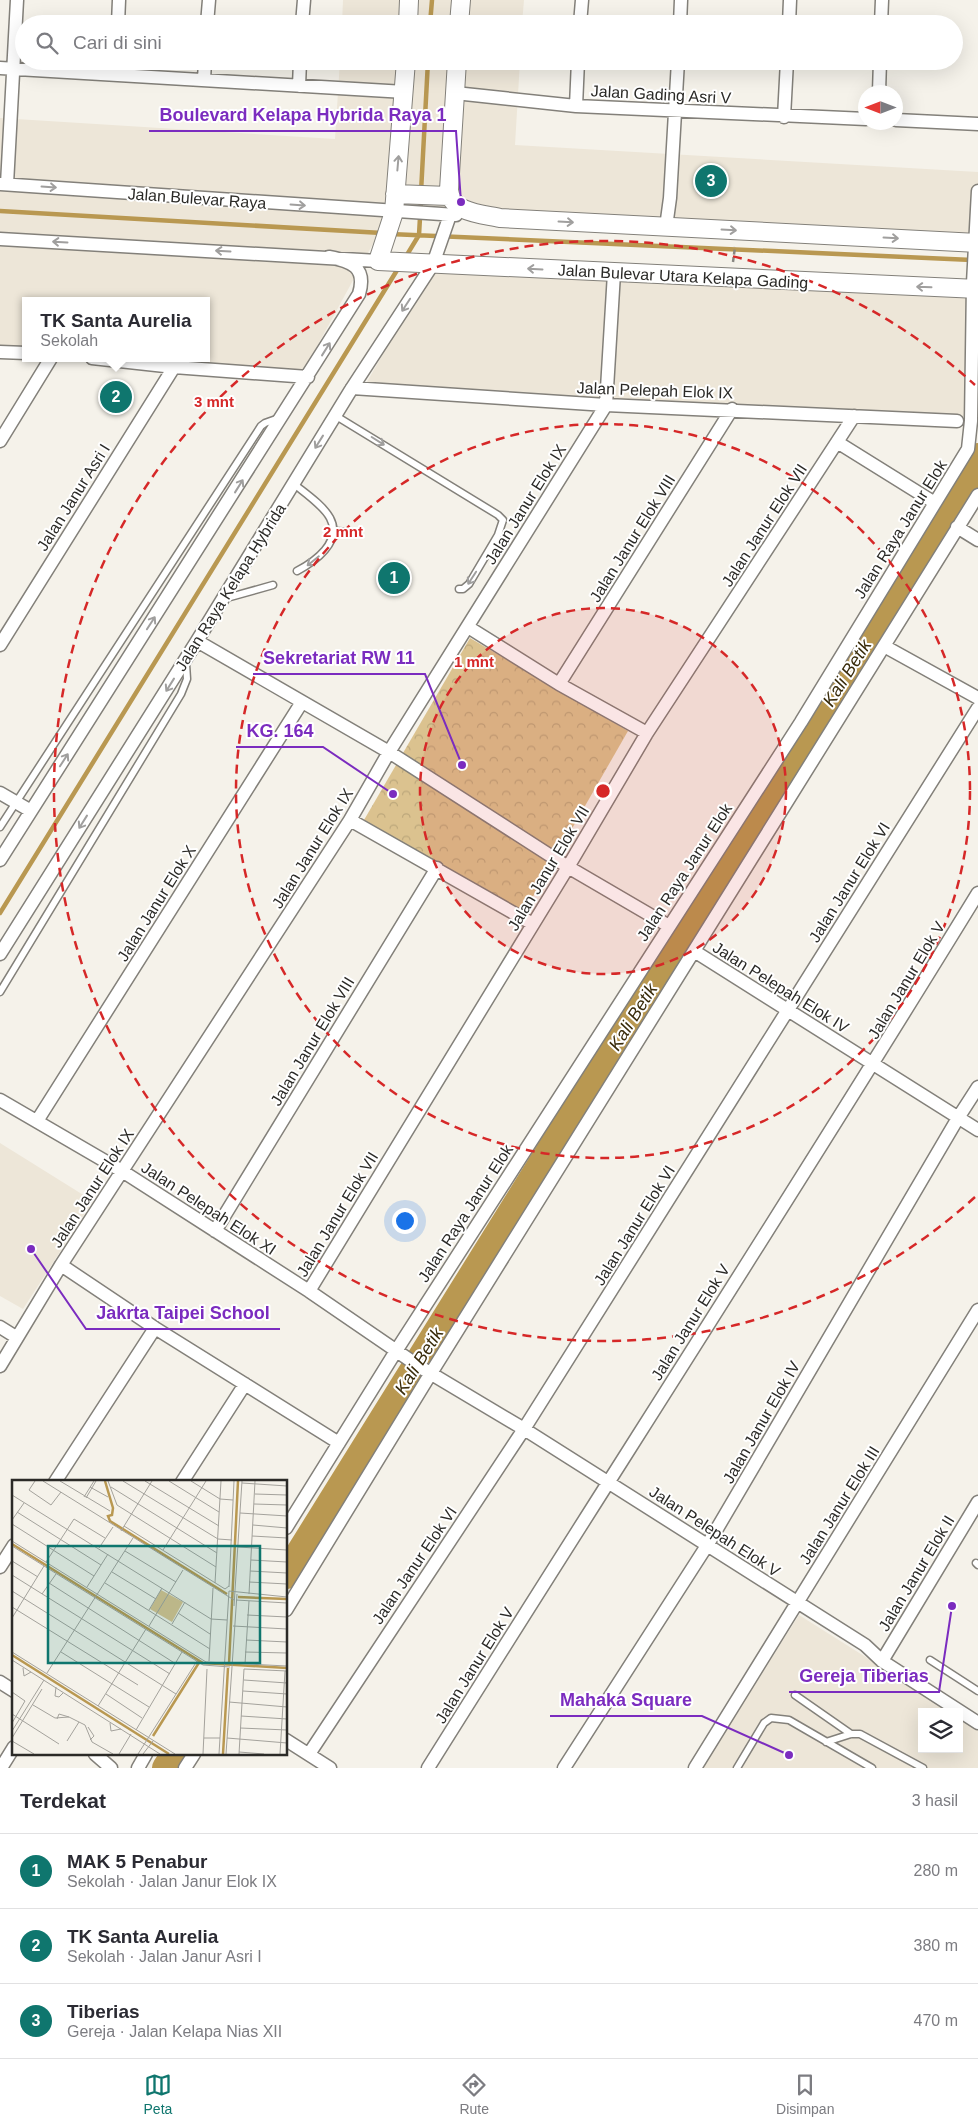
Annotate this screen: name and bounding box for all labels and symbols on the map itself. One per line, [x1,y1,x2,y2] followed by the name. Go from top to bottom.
[590,82,732,107] street label: Jalan Gading Asri V
[858,85,903,130] north arrow
[149,98,456,131] callout: Boulevard Kelapa Hybrida Raya 1
[159,105,447,125] text: Boulevard Kelapa Hybrida Raya 1
[393,155,403,171] one-way arrow
[695,162,727,200] pin: 3
[40,182,56,192] one-way arrow
[127,185,267,212] street label: Jalan Bulevar Raya
[290,200,306,209] one-way arrow
[558,217,574,226] one-way arrow
[720,226,736,235] one-way arrow
[883,234,899,243] one-way arrow
[53,238,69,247] one-way arrow
[215,247,231,256] one-way arrow
[557,261,809,292] street label: Jalan Bulevar Utara Kelapa Gading
[527,264,544,274] one-way arrow
[917,282,933,291] one-way arrow
[401,298,411,312] one-way arrow
[321,342,331,356] one-way arrow
[100,378,132,416] pin: 2
[576,379,734,402] street label: Jalan Pelepah Elok IX
[194,393,234,410] text: 3 mnt
[314,435,324,449] one-way arrow
[370,436,384,446] one-way arrow
[34,441,113,554] street label: Jalan Janur Asri I
[482,441,569,567] street label: Jalan Janur Elok IX
[851,456,951,602] street label: Jalan Raya Janur Elok
[719,461,810,590] street label: Jalan Janur Elok VII
[586,472,679,605] street label: Jalan Janur Elok VIII
[234,480,244,494] one-way arrow
[172,500,289,674] street label: Jalan Raya Kelapa Hybrida
[323,523,363,540] text: 2 mnt
[307,555,320,566] one-way arrow
[378,559,410,597] pin: 1
[467,571,477,585] one-way arrow
[147,617,157,631] one-way arrow
[819,635,876,710] water label: Kali Betik
[253,641,425,674] callout: Sekretariat RW 11
[263,648,415,668] text: Sekretariat RW 11
[454,653,494,670] text: 1 mnt
[164,677,174,691] one-way arrow
[236,714,323,747] callout: KG. 164
[246,721,314,741] text: KG. 164
[59,754,69,768] one-way arrow
[594,782,612,800] centre of rings
[269,785,356,911] street label: Jalan Janur Elok IX
[634,800,736,944] street label: Jalan Raya Janur Elok
[504,803,592,934] street label: Jalan Janur Elok VII
[78,815,88,829] one-way arrow
[806,819,893,945] street label: Jalan Janur Elok VI
[114,842,199,964] street label: Jalan Janur Elok X
[865,918,948,1042] street label: Jalan Janur Elok V
[710,939,852,1036] street label: Jalan Pelepah Elok IV
[267,974,358,1109] street label: Jalan Janur Elok VIII
[605,979,662,1054] water label: Kali Betik
[48,1126,137,1251] street label: Jalan Janur Elok IX
[415,1141,517,1285] street label: Jalan Raya Janur Elok
[293,1149,381,1280] street label: Jalan Janur Elok VII
[138,1159,279,1258] street label: Jalan Pelepah Elok XI
[591,1162,678,1288] street label: Jalan Janur Elok VI
[392,1208,418,1234] your location
[648,1261,733,1383] street label: Jalan Janur Elok V
[86,1296,280,1329] callout: Jakrta Taipei School
[96,1303,270,1323] text: Jakrta Taipei School
[391,1323,448,1398] water label: Kali Betik
[720,1358,803,1486] street label: Jalan Janur Elok IV
[796,1443,883,1567] street label: Jalan Janur Elok III
[12,1480,288,1756] inset map
[646,1483,783,1580] street label: Jalan Pelepah Elok V
[369,1503,460,1627] street label: Jalan Janur Elok VI
[875,1512,958,1634] street label: Jalan Janur Elok II
[432,1604,517,1726] street label: Jalan Janur Elok V
[789,1659,939,1692] callout: Gereja Tiberias
[799,1666,929,1686] text: Gereja Tiberias
[550,1683,702,1716] callout: Mahaka Square
[560,1690,692,1710] text: Mahaka Square

